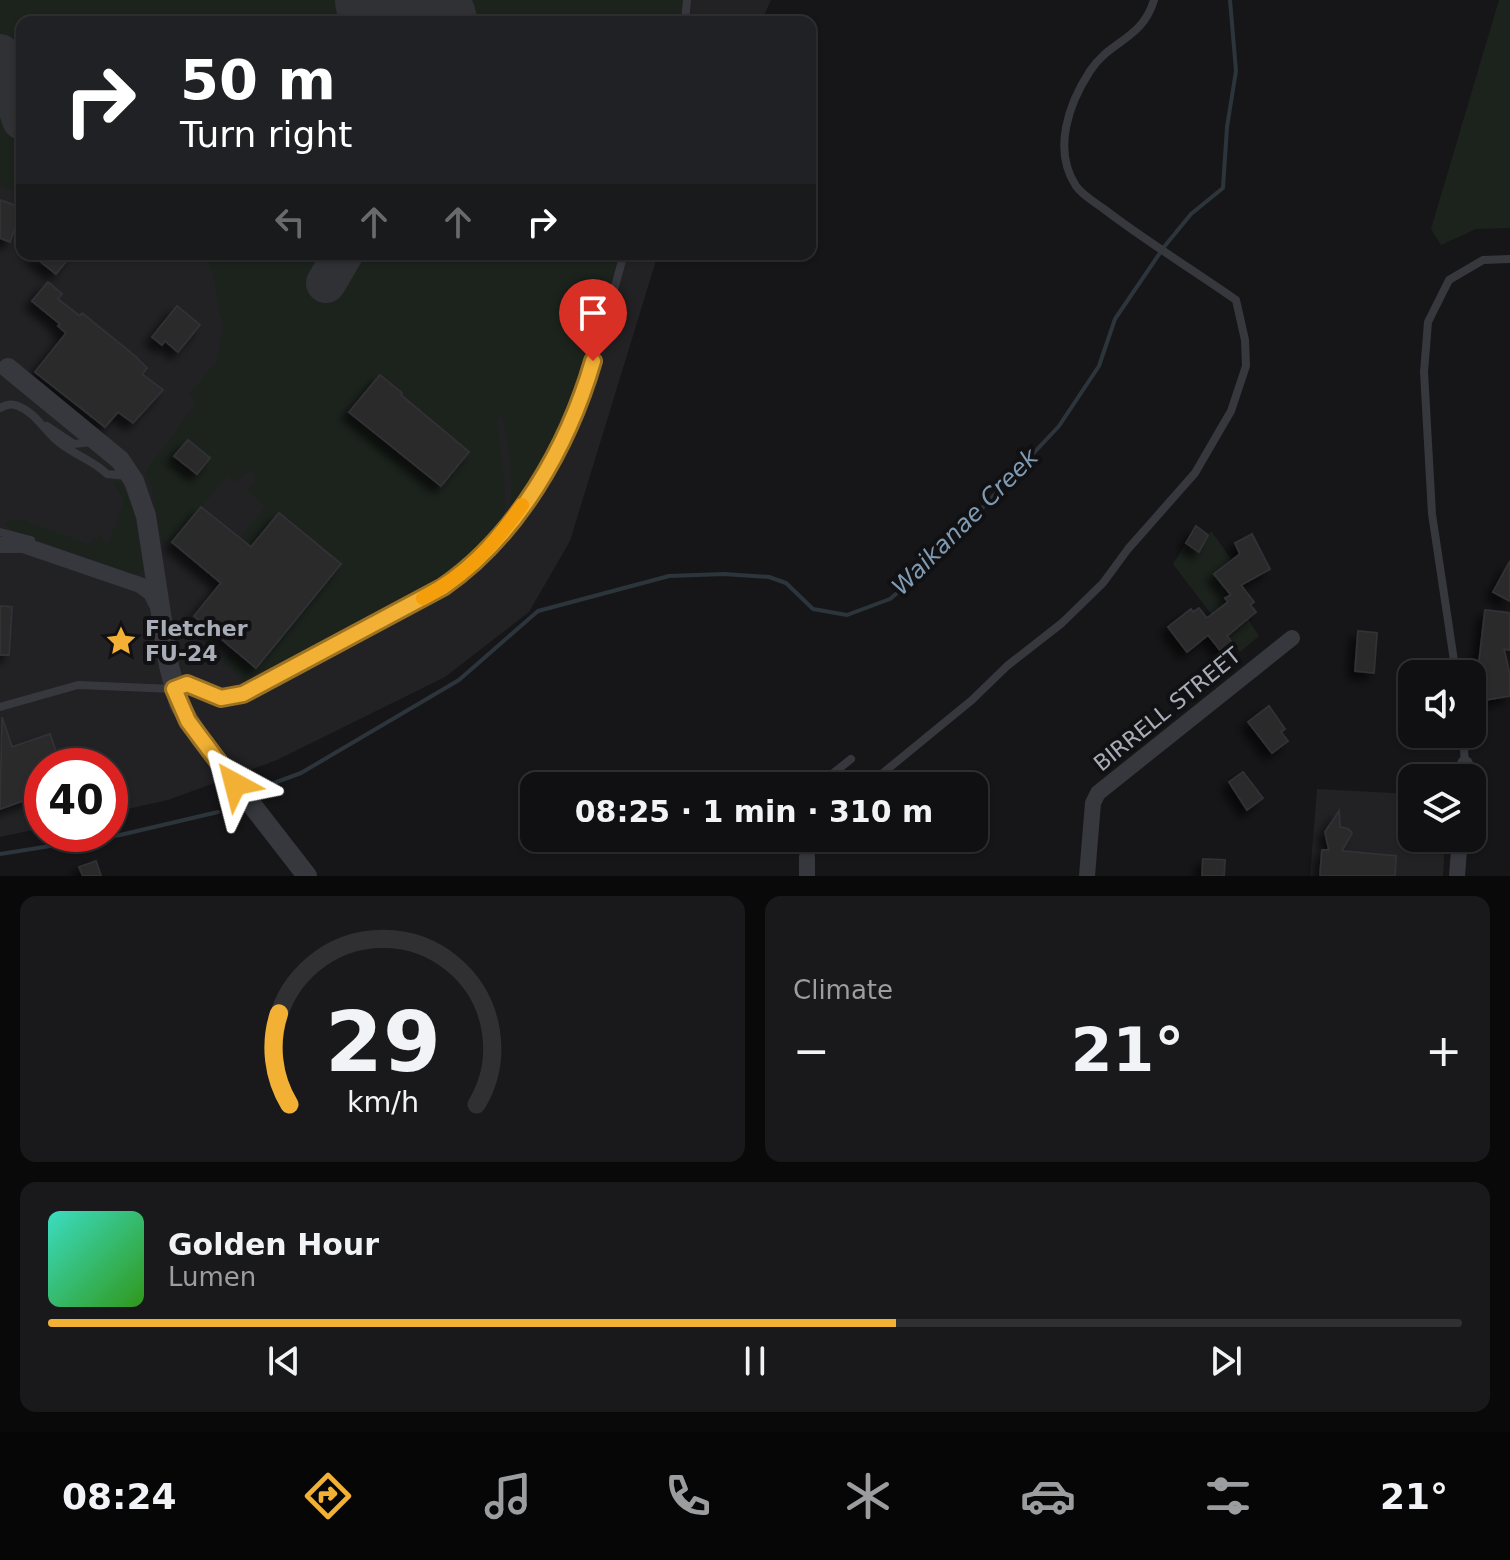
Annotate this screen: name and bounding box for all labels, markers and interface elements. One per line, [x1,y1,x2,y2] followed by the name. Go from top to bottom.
[180,47,336,112] text: 50 m
[48,48,152,152] icon: right
[180,114,352,155] text: Turn right
[268,200,312,244] icon: left
[352,200,396,244] icon: ahead
[436,200,480,244] icon: ahead
[520,200,564,244] icon: right
[559,279,627,361] pin
[571,291,615,335] icon: arrive
[886,442,1045,601] water label: Waikanae Creek
[145,616,248,666] place label: Fletcher FU-24
[104,624,138,658] place icon: Fletcher FU-24
[1089,642,1246,776] street label: BIRRELL STREET
[1398,660,1486,852] map controls
[1398,660,1486,748] button: sound
[193,742,277,826] position arrow
[24,748,128,852] speed limit sign: 40
[1398,764,1486,852] button: layers
[575,794,933,829] text: 08:25 · 1 min · 310 m
[793,975,893,1005] text: Climate
[325,994,440,1091] text: 29
[1071,1015,1184,1085] text: 21°
[793,1025,830,1076] text: −
[1425,1025,1462,1076] text: +
[346,1085,419,1119] text: km/h
[168,1227,379,1262] text: Golden Hour
[168,1262,256,1292] text: Lumen
[262,1339,306,1383] icon: previous
[733,1339,777,1383] icon: pause
[1204,1339,1248,1383] icon: next
[300,1468,356,1524] icon: directions
[480,1468,536,1524] icon: music
[660,1468,716,1524] icon: phone
[840,1468,896,1524] icon: climate
[1020,1468,1076,1524] icon: car
[1200,1468,1256,1524] icon: filters
[62,1476,177,1517] text: 08:24
[1380,1476,1448,1517] text: 21°

